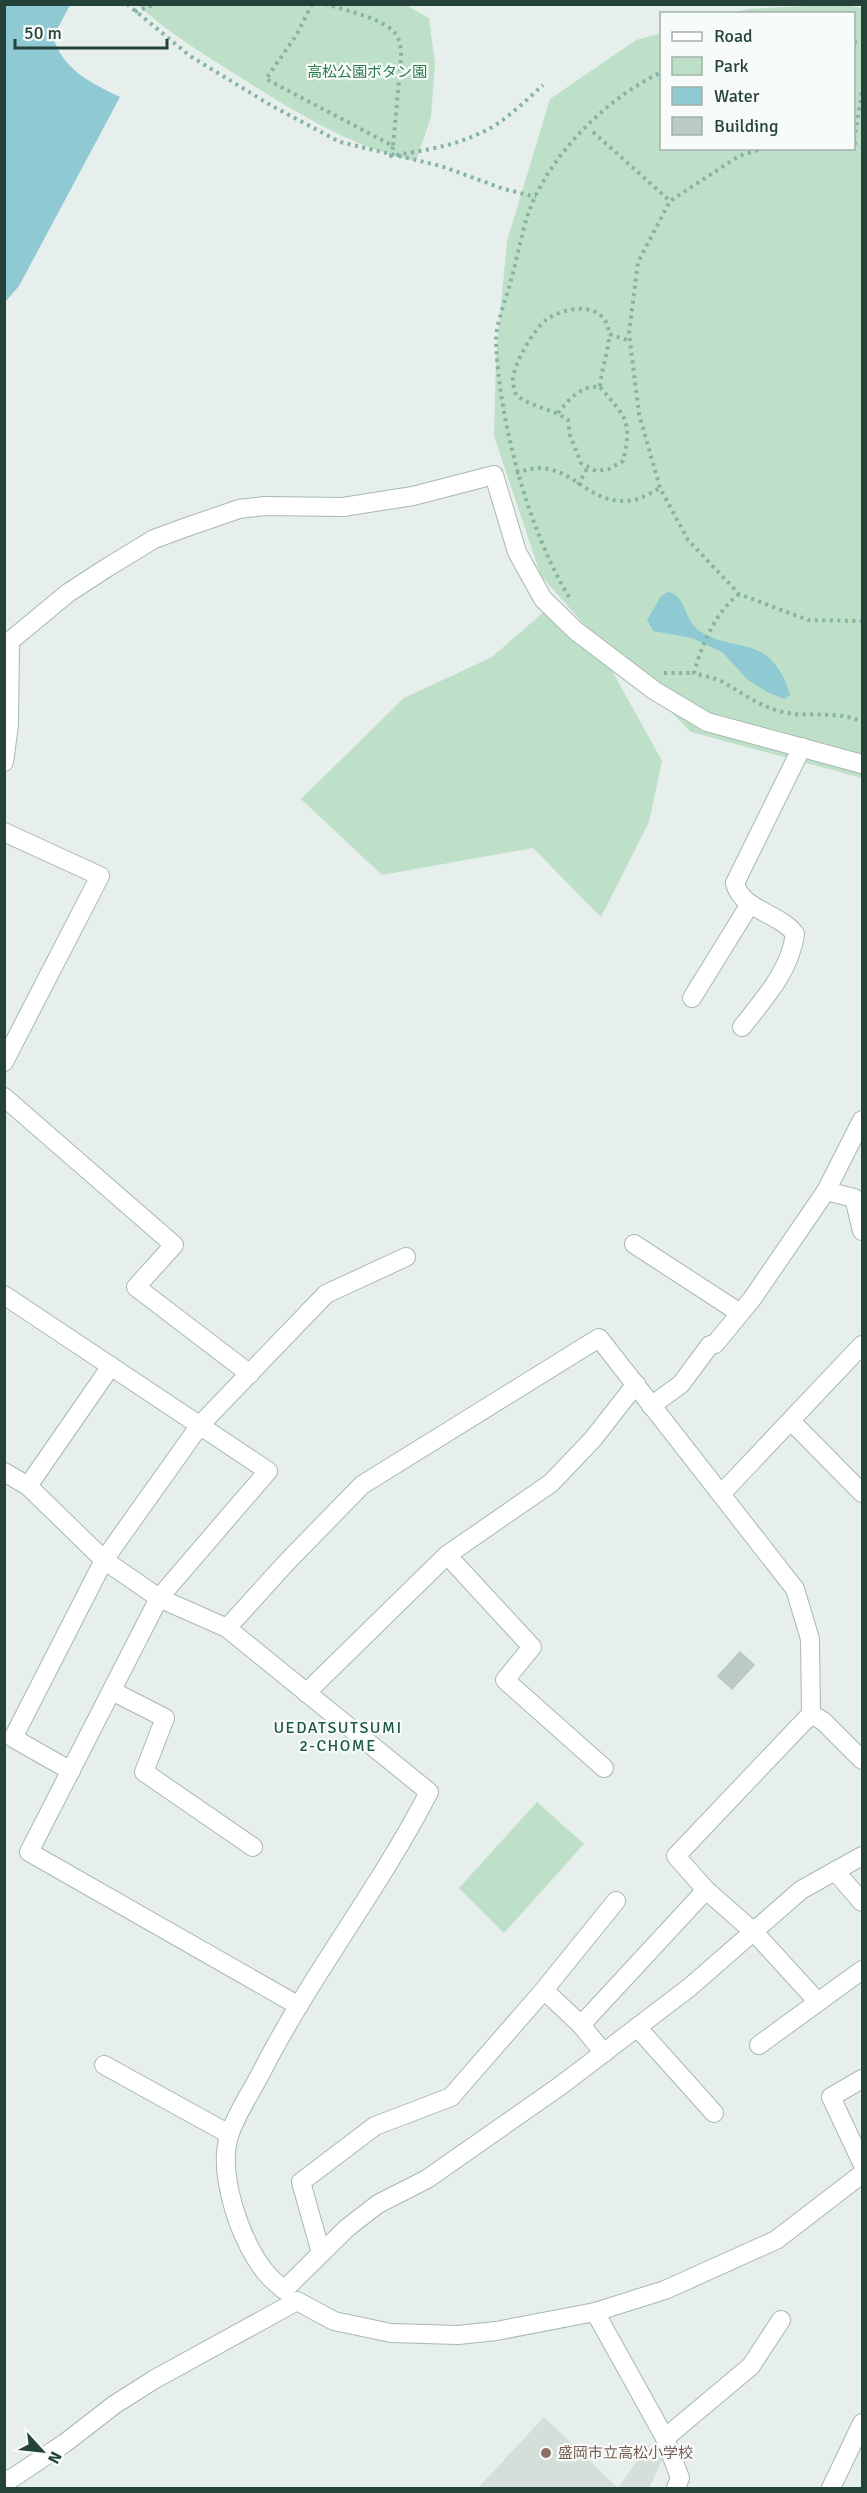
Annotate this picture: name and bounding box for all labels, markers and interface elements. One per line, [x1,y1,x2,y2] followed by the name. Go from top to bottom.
[15,12,166,50] scale bar
[660,12,855,150] legend
[24,22,62,44] text: 50 m
[714,25,753,47] text: Road
[714,55,749,77] text: Park
[307,63,427,81] park label: 高松公園ボタン園
[714,85,760,107] text: Water
[714,115,778,137] text: Building
[273,1718,403,1756] district label: UEDATSUTSUMI 2-CHOME
[12,2421,72,2481] north arrow
[558,2444,693,2462] place label: 盛岡市立高松小学校
[539,2446,553,2460] marker: 盛岡市立高松小学校
[43,2448,66,2467] text: N

